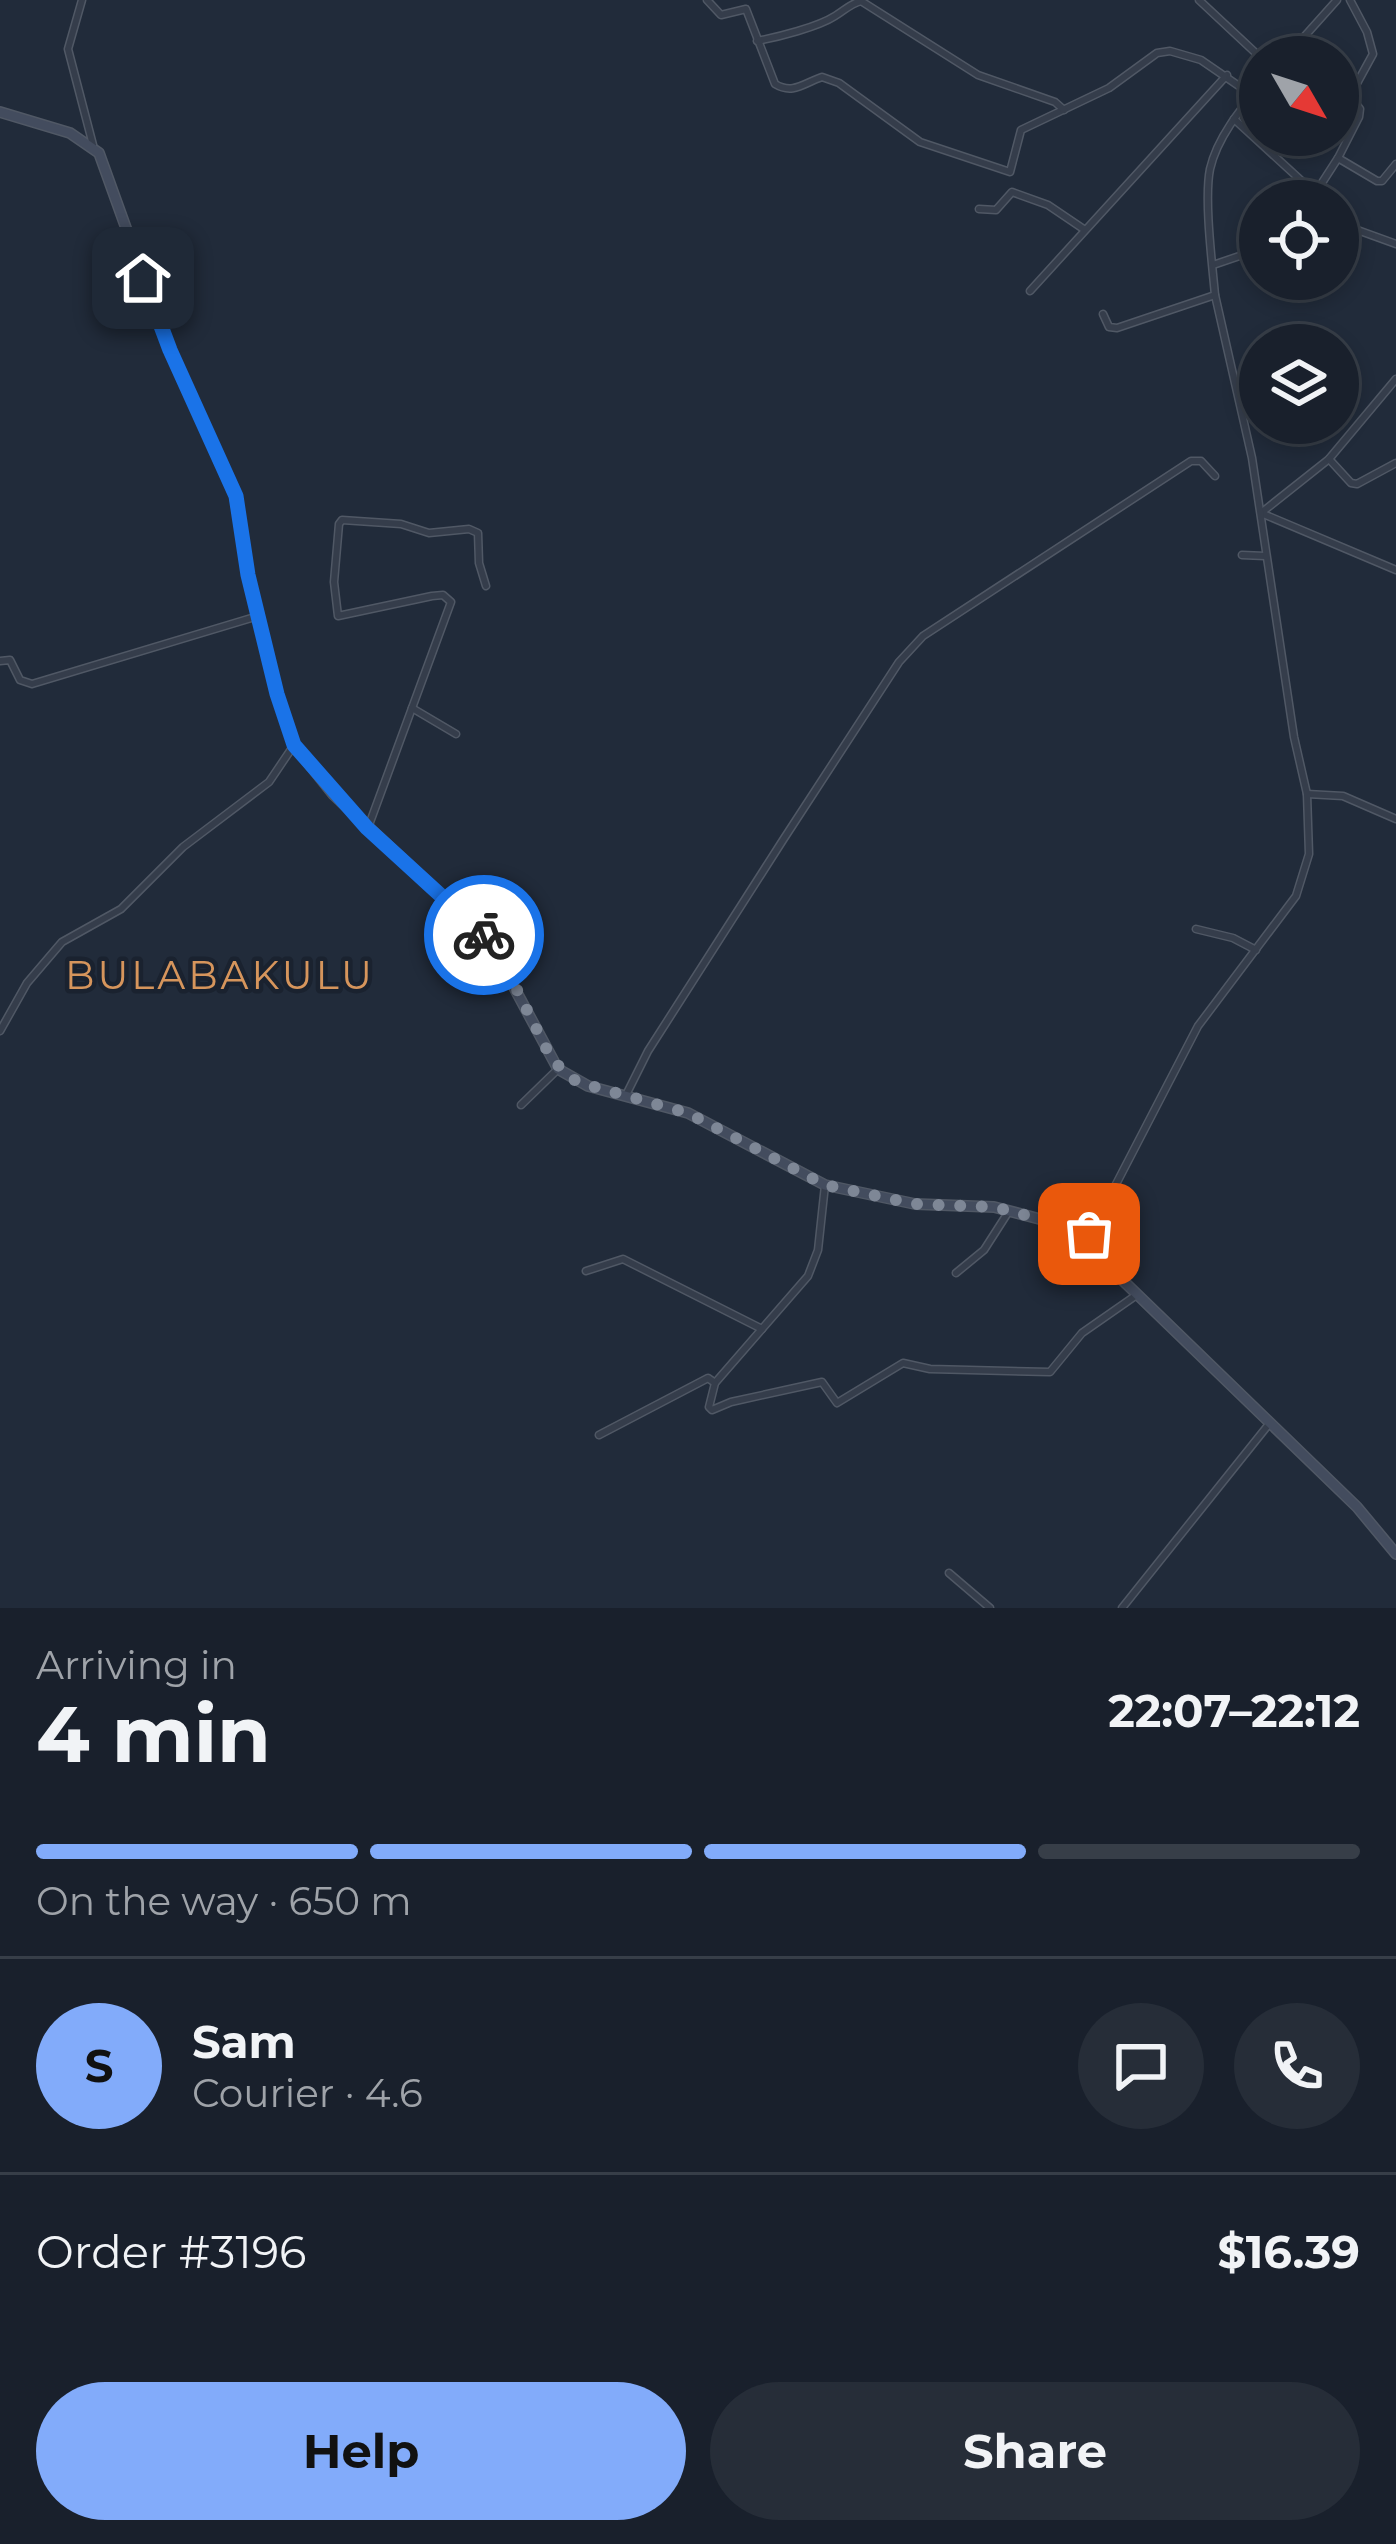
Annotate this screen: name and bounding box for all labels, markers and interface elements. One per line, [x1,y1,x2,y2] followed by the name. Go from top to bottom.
[1239,36,1359,156] north arrow
[1239,36,1359,444] map controls
[1239,180,1359,300] button: locate
[92,227,194,329] pin
[110,245,176,311] icon: home
[1239,324,1359,444] button: layers
[424,875,544,995] courier
[451,902,517,968] icon: bike
[65,951,375,999] district label: BULABAKULU
[1038,1183,1140,1285] pin
[1056,1201,1122,1267] icon: bag
[36,1641,237,1689] text: Arriving in
[1108,1683,1360,1738] text: 22:07–22:12
[36,1686,271,1782] text: 4 min
[36,1877,412,1925] text: On the way · 650 m
[1078,2003,1204,2129] button: chat
[1234,2003,1360,2129] button: phone
[192,2014,296,2069] text: Sam
[85,2038,113,2093] text: S
[192,2069,423,2117] text: Courier · 4.6
[36,2224,307,2279] text: Order #3196
[1217,2224,1360,2279] text: $16.39
[36,2382,686,2520] button: Help
[710,2382,1360,2520] button: Share

